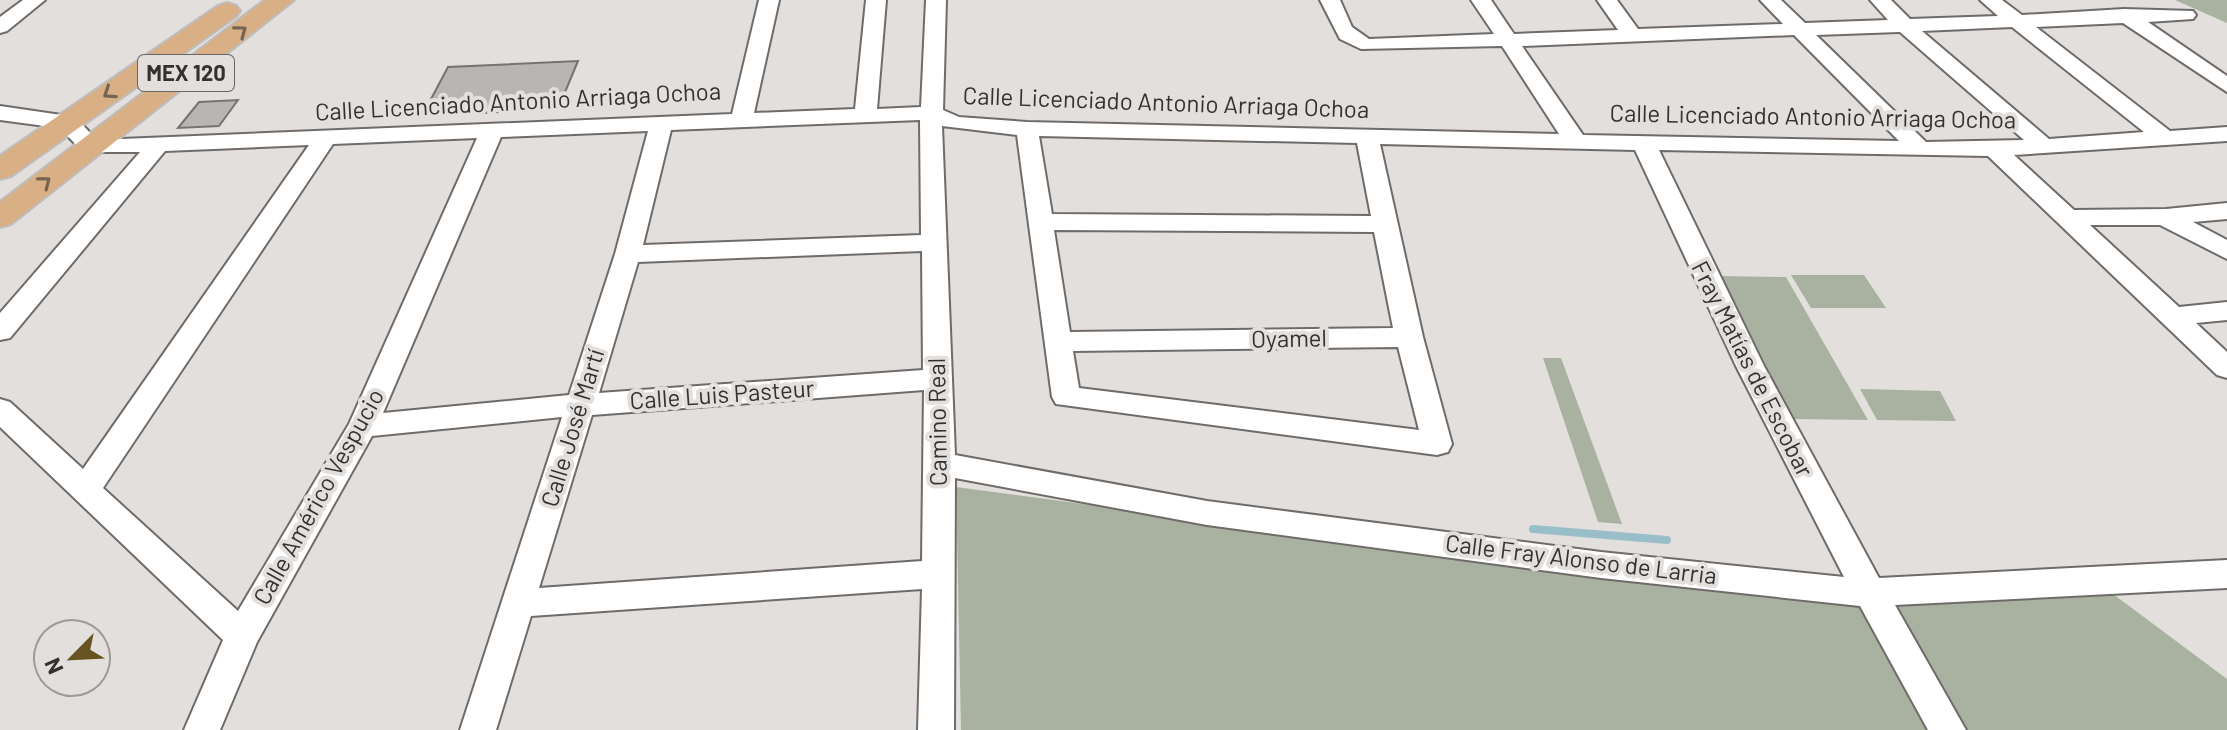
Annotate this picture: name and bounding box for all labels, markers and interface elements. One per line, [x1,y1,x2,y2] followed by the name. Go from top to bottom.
[232,26,247,40] one-way arrow
[138,55,234,91] road number: MEX 120
[314,75,722,126] street label: Calle Licenciado Antonio Arriaga Ochoa
[962,80,1370,123] street label: Calle Licenciado Antonio Arriaga Ochoa
[103,83,117,98] one-way arrow
[1610,97,2017,134] street label: Calle Licenciado Antonio Arriaga Ochoa
[36,177,50,192] one-way arrow
[1686,256,1820,481] street label: Fray Matías de Escobar
[1251,322,1327,353] street label: Oyamel
[534,345,609,510] street label: Calle José Martí
[921,358,952,486] street label: Camino Real
[629,373,815,414] street label: Calle Luis Pasteur
[246,383,389,609] street label: Calle Américo Vespucio
[1444,527,1719,590] street label: Calle Fray Alonso de Larria
[32,618,112,698] north arrow
[38,655,68,679] text: N

